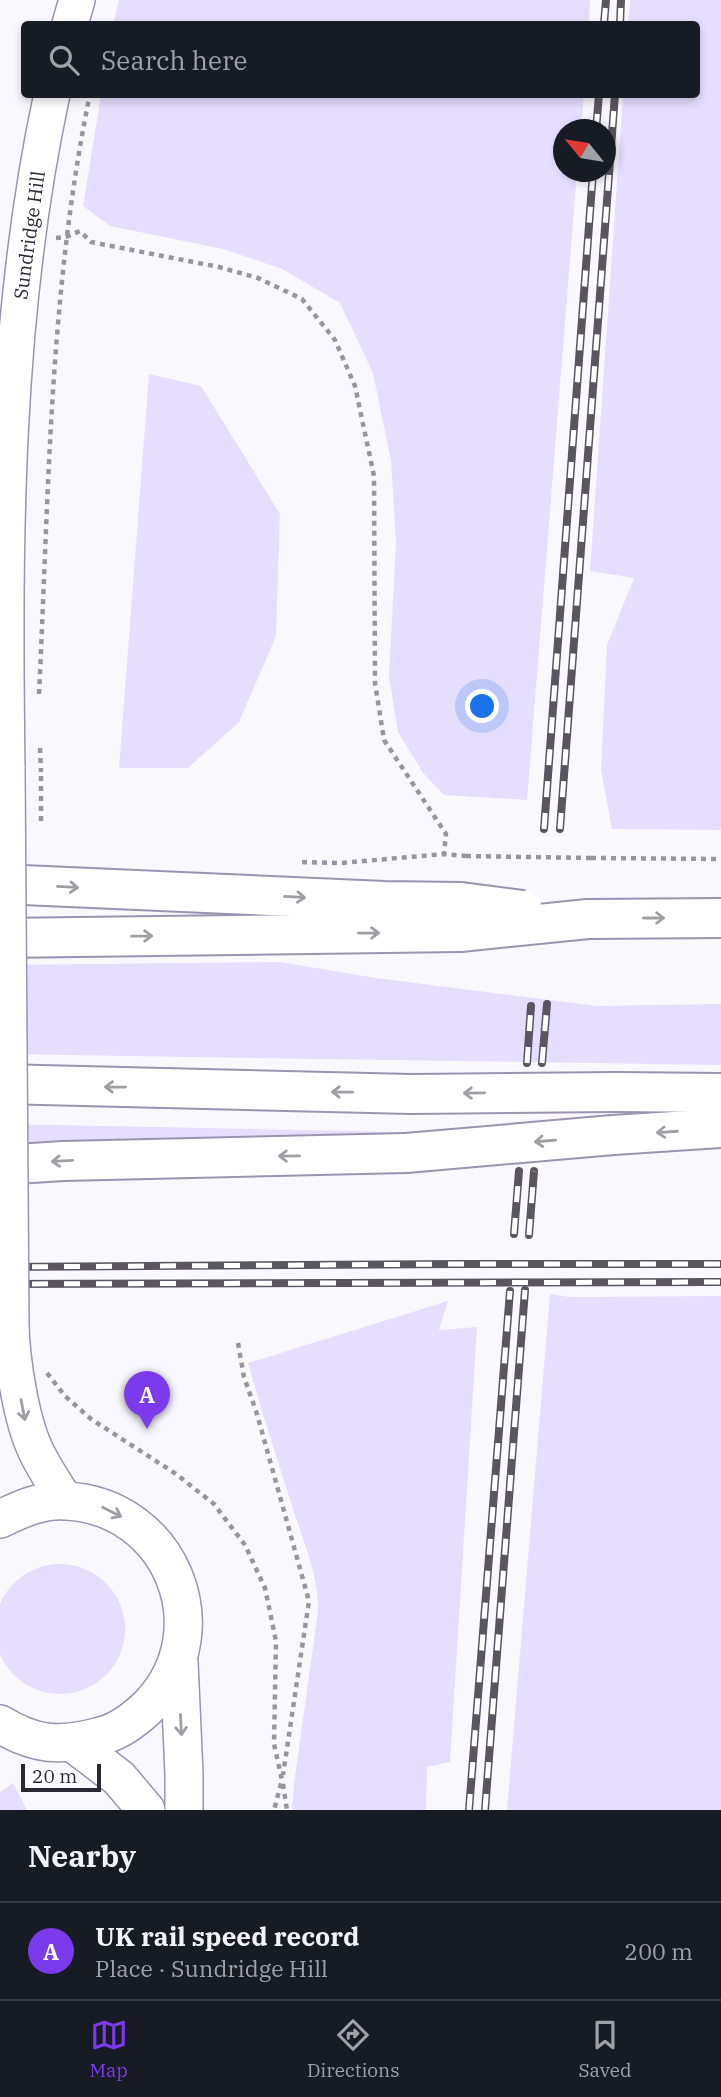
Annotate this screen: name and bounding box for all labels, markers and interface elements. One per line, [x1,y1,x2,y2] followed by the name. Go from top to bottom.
[21,21,700,98] search box
[45,41,83,79] icon: search
[101,43,247,77] text: Search here
[553,119,616,182] north arrow
[8,169,50,301] street label: Sundridge Hill
[465,689,499,723] your location
[56,881,79,894] one-way arrow
[284,891,307,904] one-way arrow
[643,912,666,925] one-way arrow
[357,927,380,940] one-way arrow
[130,930,153,943] one-way arrow
[104,1080,127,1093] one-way arrow
[331,1086,354,1099] one-way arrow
[462,1086,485,1100] one-way arrow
[656,1125,679,1138] one-way arrow
[534,1135,557,1148] one-way arrow
[278,1149,301,1163] one-way arrow
[50,1155,73,1168] one-way arrow
[124,1371,170,1429] pin: A
[17,1398,30,1420] one-way arrow
[101,1506,122,1519] one-way arrow
[175,1713,188,1736] one-way arrow
[21,1761,102,1793] scale bar
[32,1764,77,1788] text: 20 m
[28,1836,136,1875] text: Nearby
[95,1919,359,1953] text: UK rail speed record
[43,1936,59,1966] text: A
[624,1936,693,1966] text: 200 m
[95,1953,328,1983] text: Place · Sundridge Hill
[89,2016,128,2082] tab: Map
[307,2016,400,2082] tab: Directions
[578,2016,632,2082] tab: Saved

